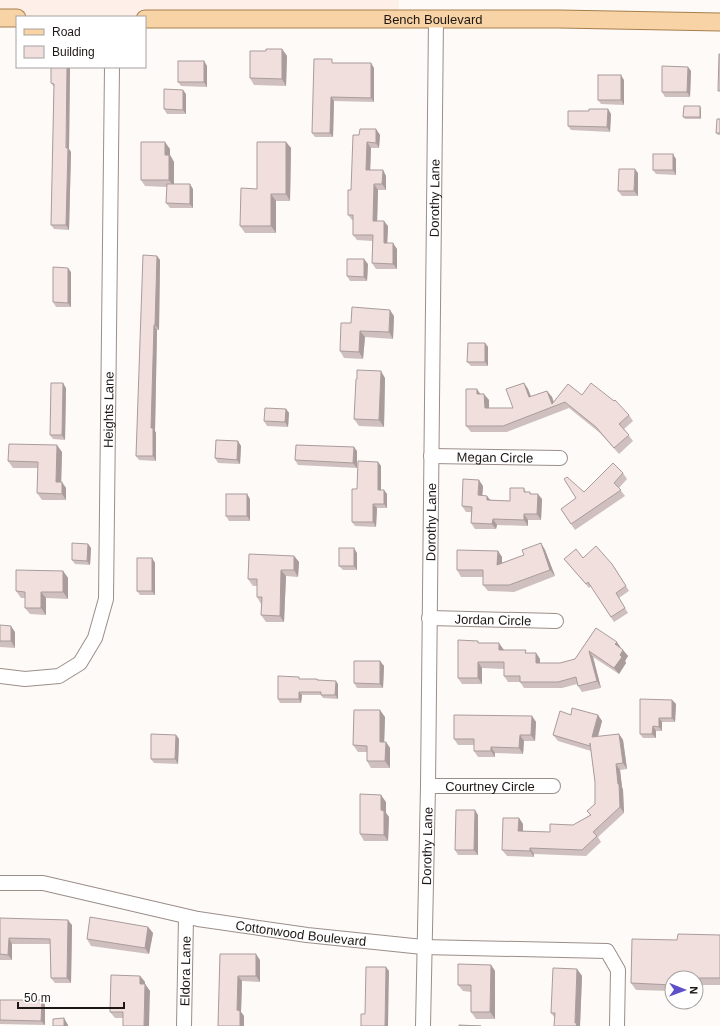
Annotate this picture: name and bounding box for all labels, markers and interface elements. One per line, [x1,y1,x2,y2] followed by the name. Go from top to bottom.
[383,12,483,27] street label: Bench Boulevard
[16,16,146,68] legend
[52,25,81,39] text: Road
[52,45,95,59] text: Building
[426,159,442,237] street label: Dorothy Lane
[100,371,116,448] street label: Heights Lane
[457,449,533,465] street label: Megan Circle
[423,483,439,561] street label: Dorothy Lane
[454,611,531,628] street label: Jordan Circle
[445,779,535,794] street label: Courtney Circle
[418,807,435,885] street label: Dorothy Lane
[235,917,367,949] street label: Cottonwood Boulevard
[177,936,193,1006] street label: Eldora Lane
[664,970,704,1010] north arrow
[18,984,124,1010] scale bar
[688,986,700,994] text: N
[24,991,51,1005] text: 50 m

